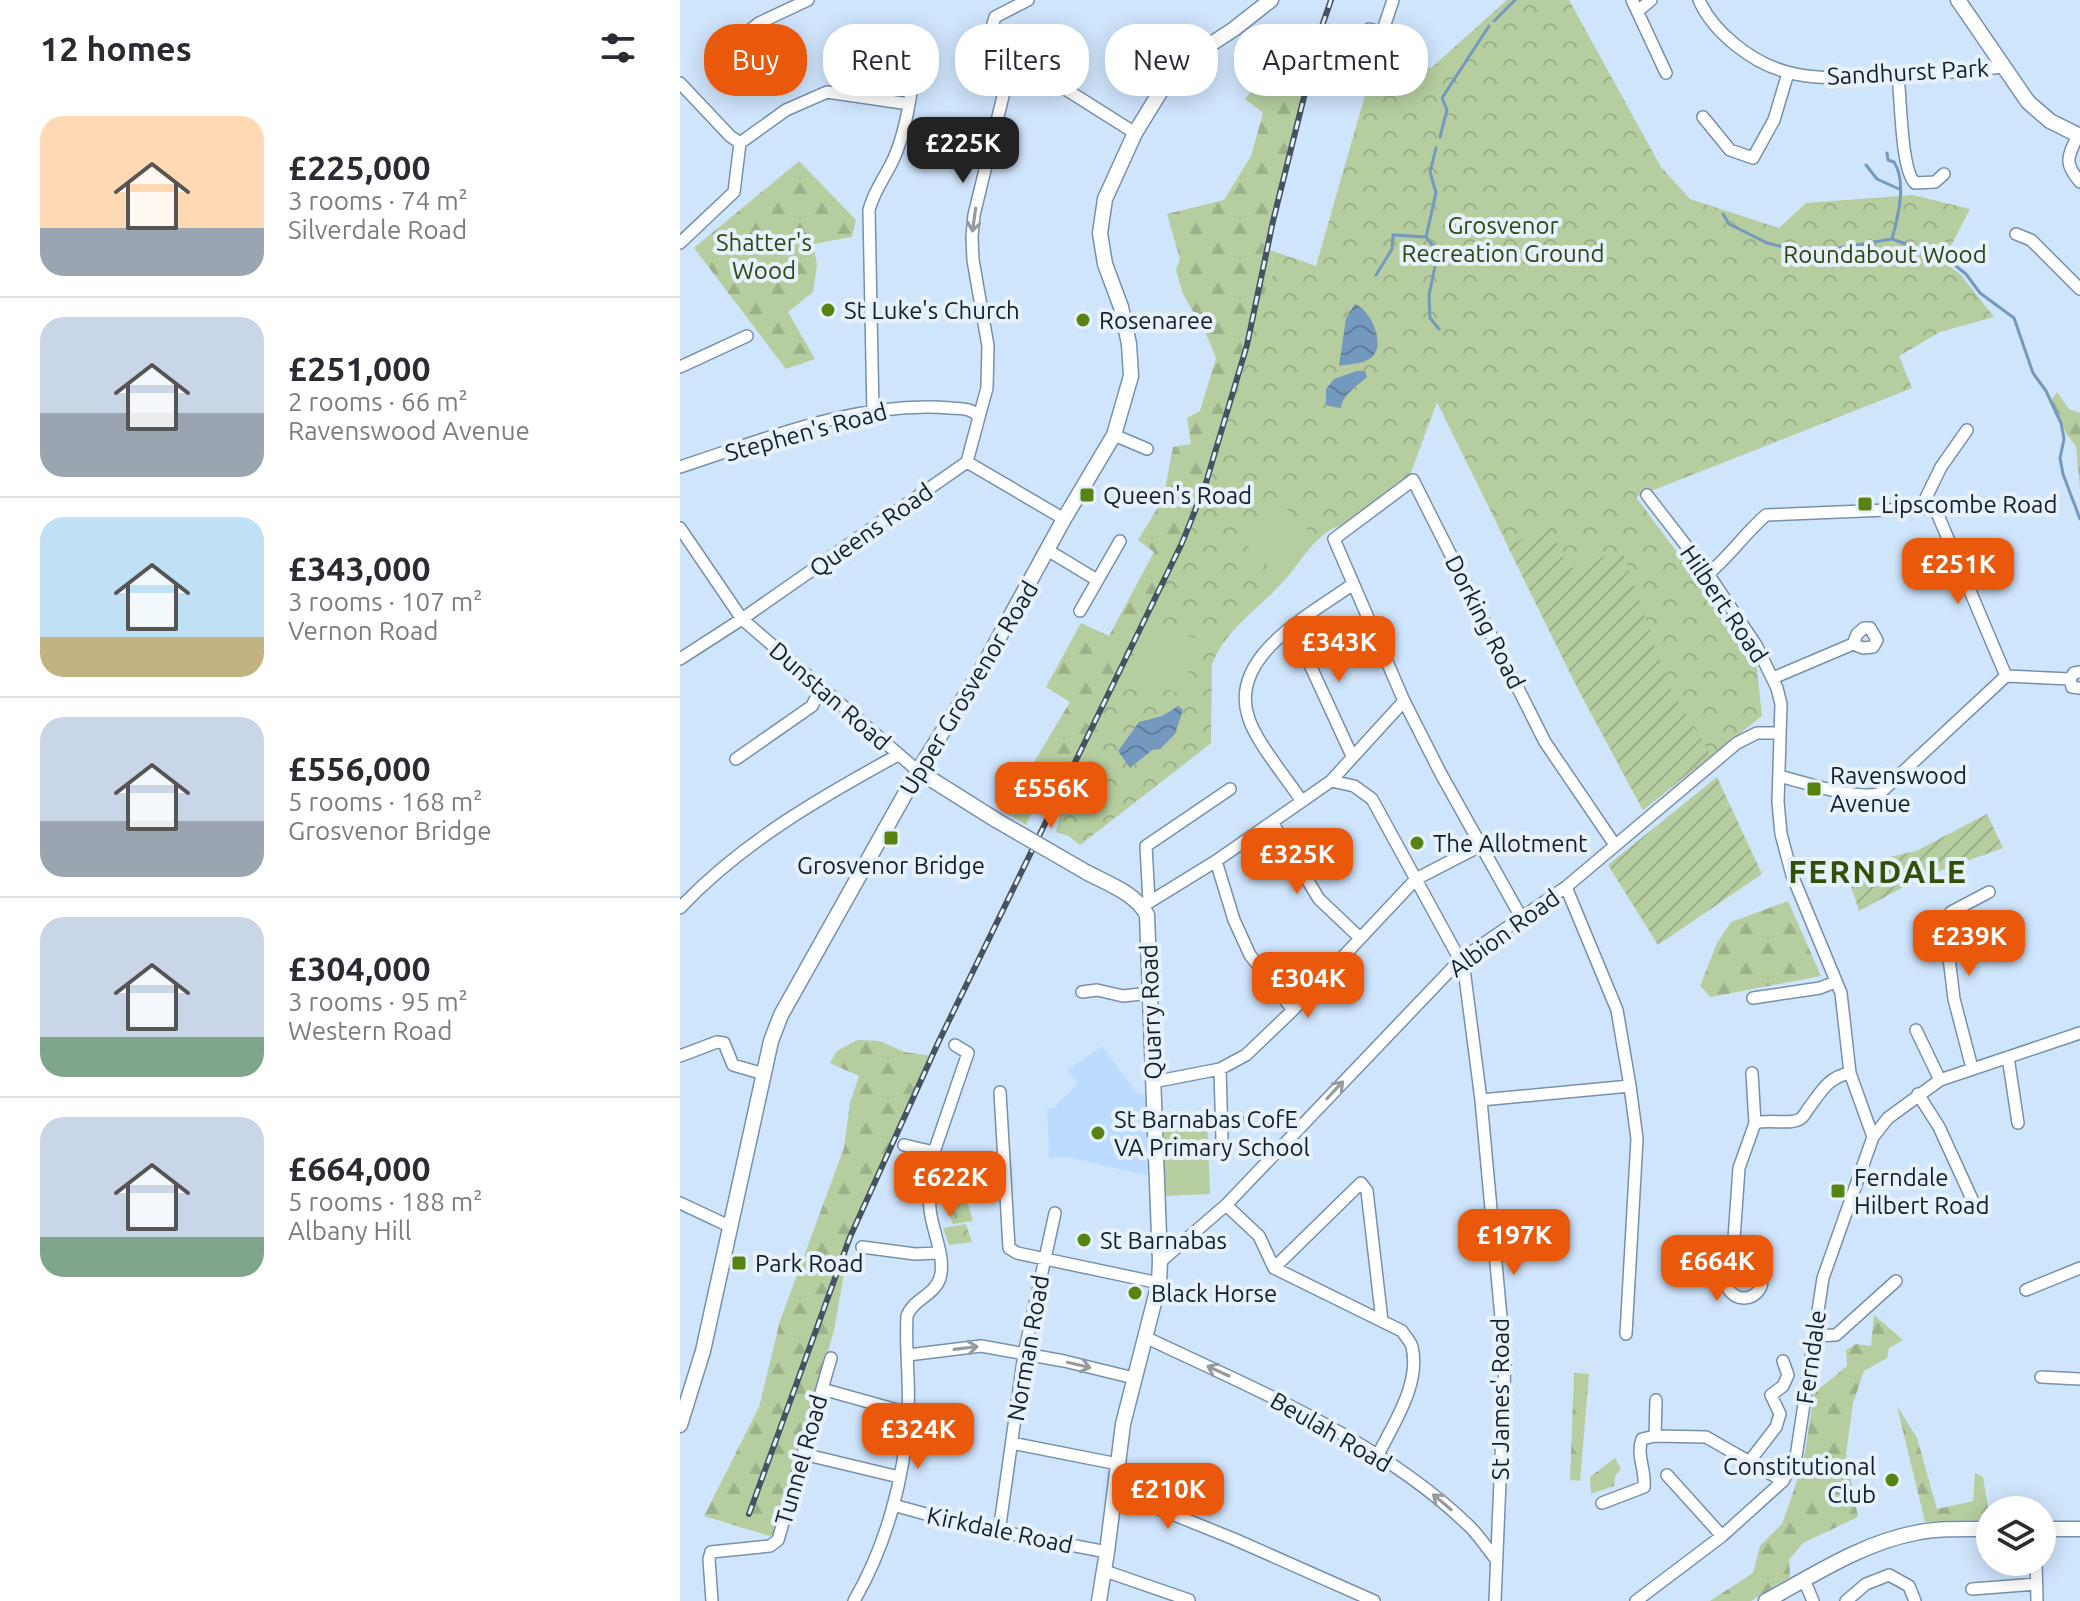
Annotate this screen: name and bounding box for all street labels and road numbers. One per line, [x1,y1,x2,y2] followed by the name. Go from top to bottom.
[1826,54,1990,90] street label: Sandhurst Park
[722,397,890,467] street label: Stephen's Road
[804,478,938,582] street label: Queens Road
[1675,540,1773,668] street label: Hilbert Road
[1440,551,1530,693] street label: Dorking Road
[895,576,1043,800] street label: Upper Grosvenor Road
[764,636,896,756] street label: Dunstan Road
[1443,884,1565,982] street label: Albion Road
[1135,944,1167,1080] street label: Quarry Road
[1002,1273,1054,1423] street label: Norman Road
[1791,1308,1831,1406] street label: Ferndale
[1487,1318,1514,1480] street label: St James' Road
[1266,1386,1396,1478] street label: Beulah Road
[770,1392,832,1528] street label: Tunnel Road
[925,1501,1075,1559] street label: Kirkdale Road

